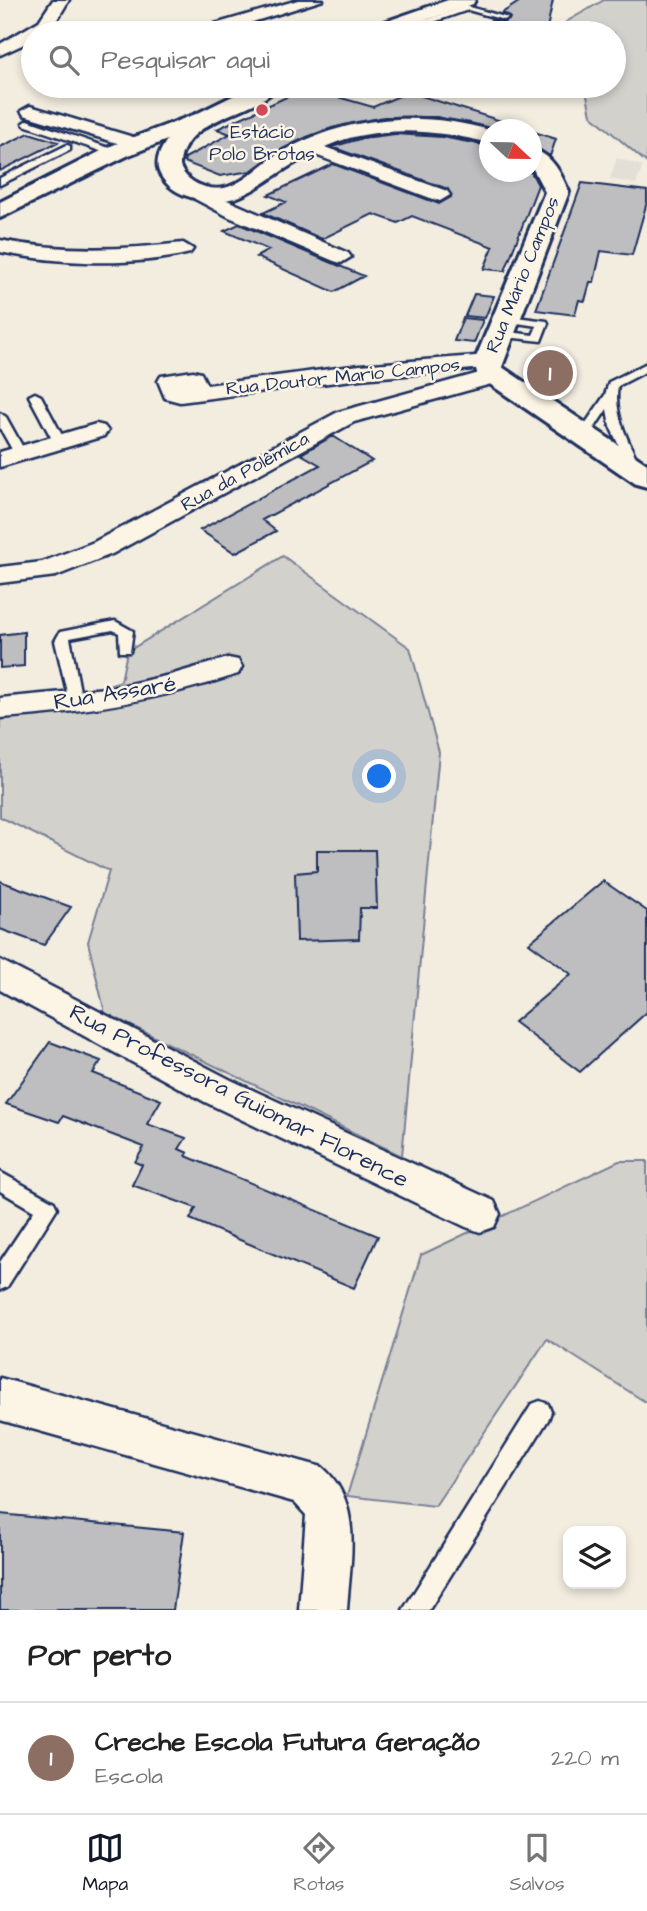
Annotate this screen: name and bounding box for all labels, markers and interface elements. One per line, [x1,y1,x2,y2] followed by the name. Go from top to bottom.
[21,21,626,98] search box
[45,41,83,79] icon: search
[101,42,270,78] text: Pesquisar aqui
[254,102,270,118] marker: Estácio Polo Brotas
[209,119,315,168] place label: Estácio Polo Brotas
[479,119,542,182] north arrow
[479,193,567,357] street label: Rua Mário Campos
[527,347,573,399] pin: 1
[225,351,461,403] street label: Rua Doutor Mario Campos
[176,425,314,518] street label: Rua da Polêmica
[51,668,179,718] street label: Rua Assaré
[362,759,396,793] your location
[64,996,414,1196] street label: Rua Professora Guiomar Florence
[563,1526,626,1589] map controls
[563,1526,626,1589] button: layers
[28,1635,171,1677] text: Por perto
[95,1724,480,1760] text: Creche Escola Futura Geração
[50,1742,52,1774] text: 1
[551,1742,619,1774] text: 220 m
[95,1760,163,1792] text: Escola
[83,1829,128,1898] tab: Mapa
[293,1829,344,1898] tab: Rotas
[510,1829,564,1898] tab: Salvos

